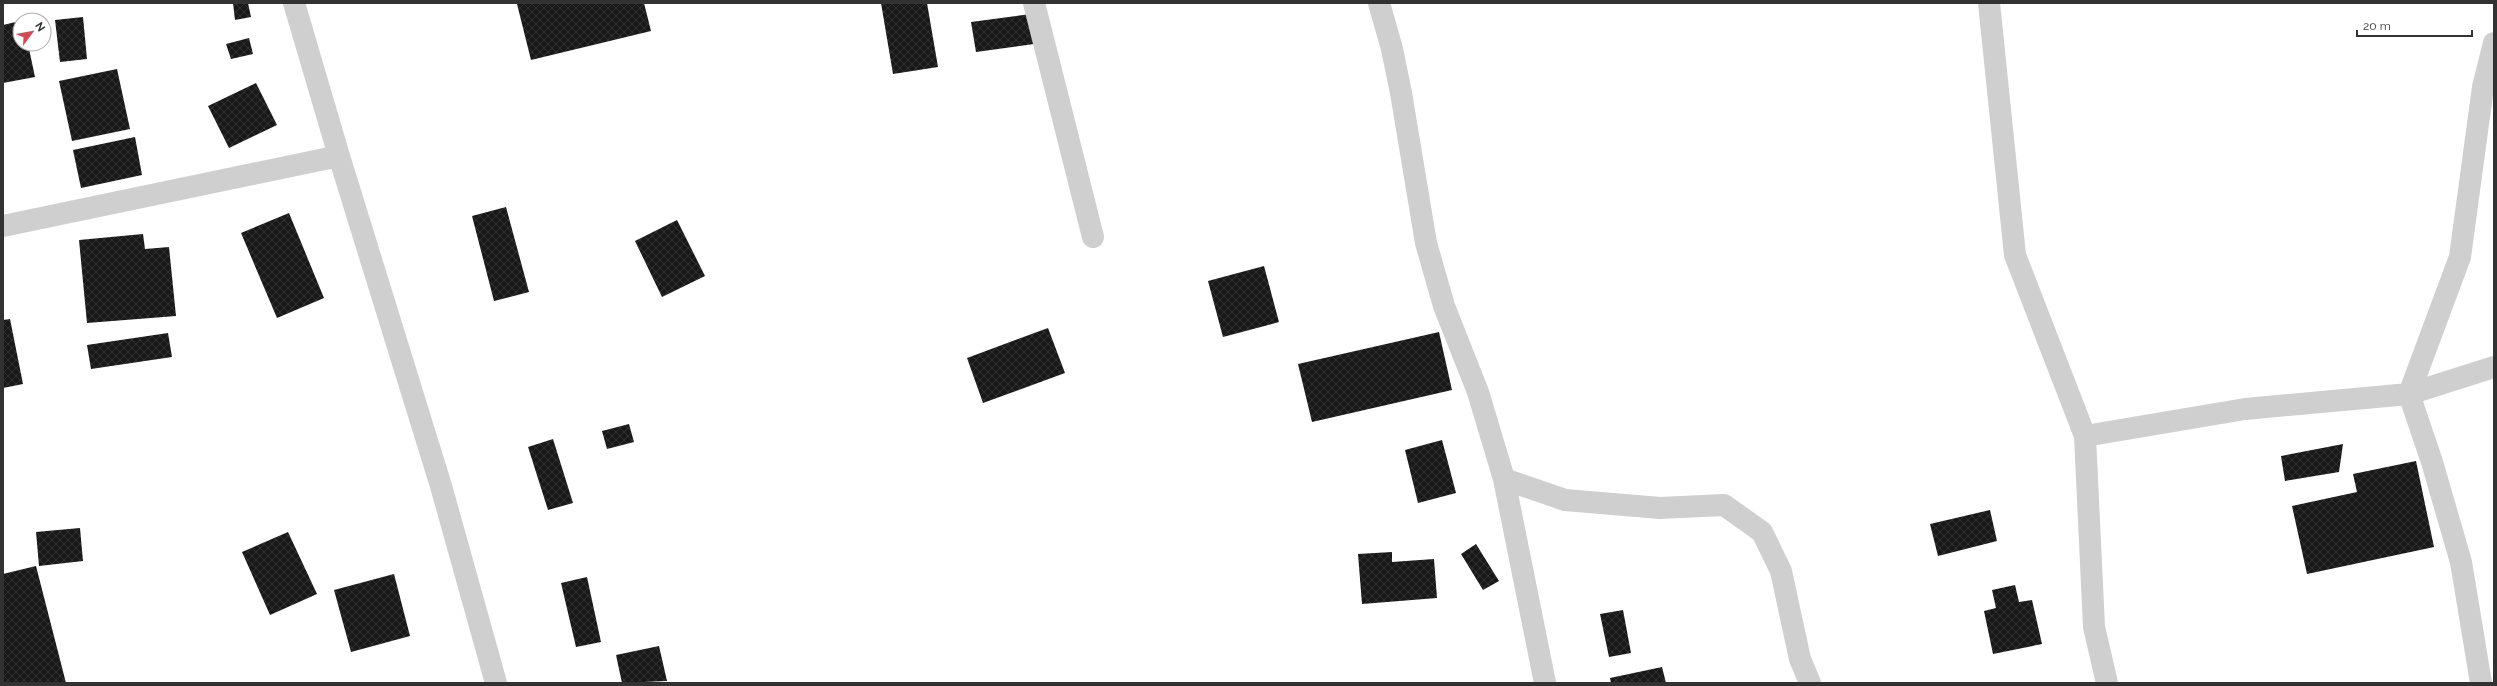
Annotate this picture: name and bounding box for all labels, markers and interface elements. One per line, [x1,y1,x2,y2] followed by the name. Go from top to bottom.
[12,12,52,52] north arrow
[2357,12,2472,38] scale bar
[2363,19,2391,33] text: 20 m
[32,20,48,34] text: N

